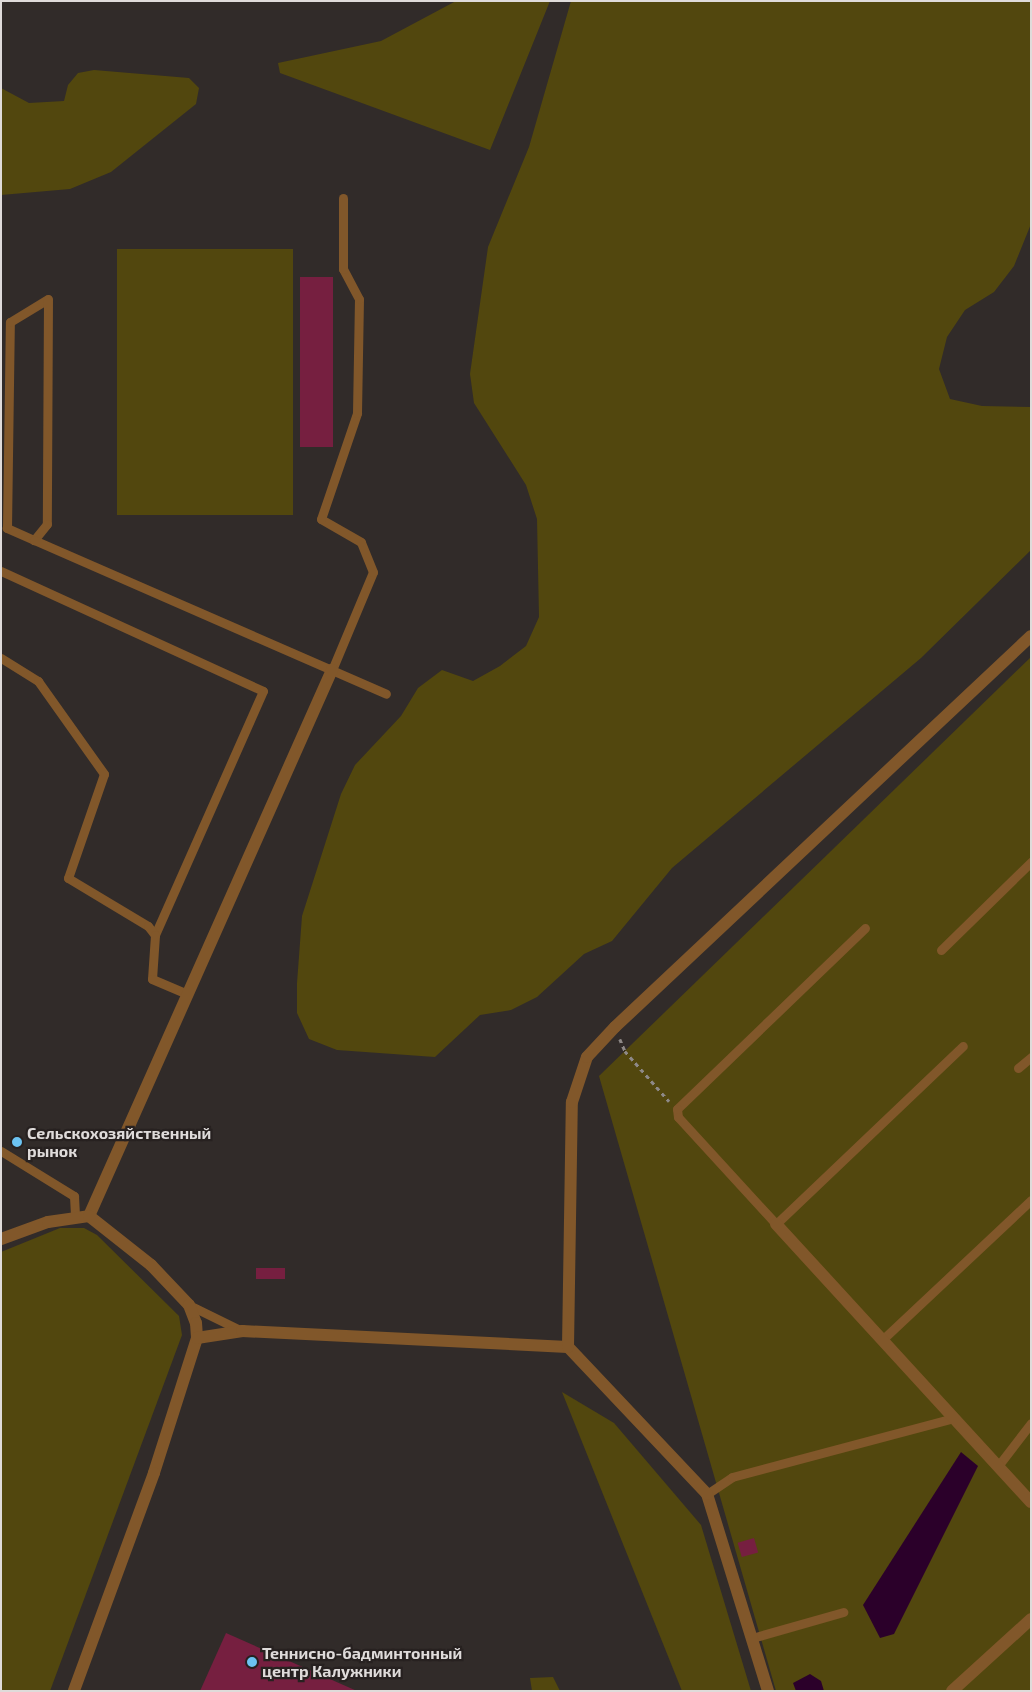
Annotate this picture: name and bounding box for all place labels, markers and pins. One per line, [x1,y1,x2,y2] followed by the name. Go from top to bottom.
[27,1123,211,1161] place label: Сельскохозяйственный рынок
[11,1136,23,1148] marker: Сельскохозяйственный рынок
[262,1643,462,1681] place label: Теннисно-бадминтонный центр Калужники
[246,1656,258,1668] marker: Теннисно-бадминтонный центр Калужники

